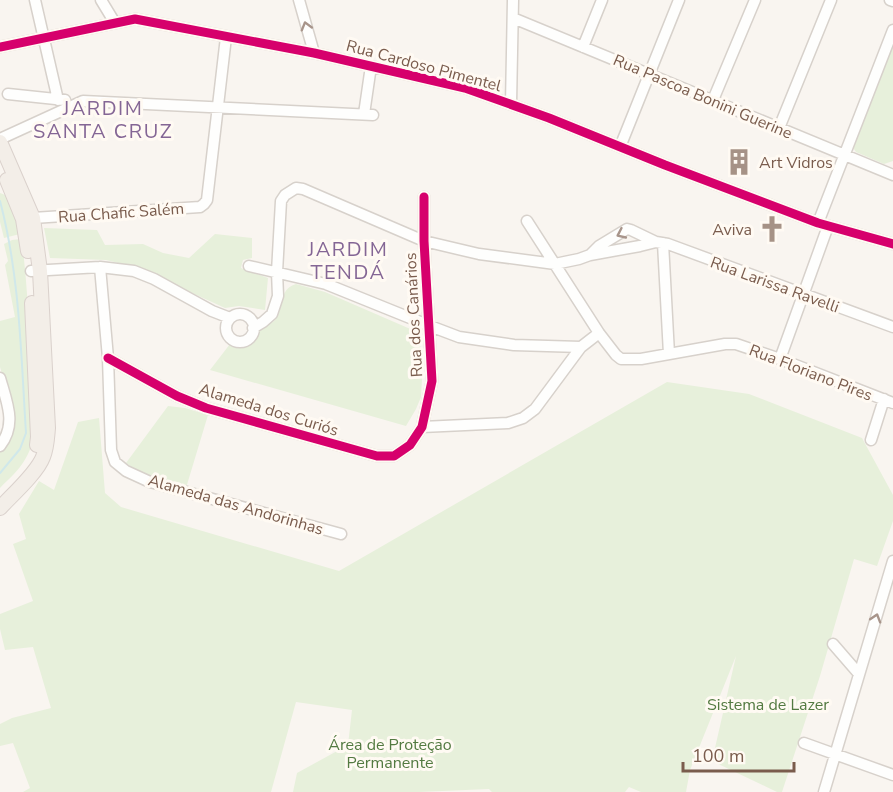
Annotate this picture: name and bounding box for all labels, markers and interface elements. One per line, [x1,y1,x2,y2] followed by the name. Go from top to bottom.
[301,21,313,32] one-way arrow
[344,35,504,97] street label: Rua Cardoso Pimentel
[610,49,796,145] street label: Rua Pascoa Bonini Guerine
[33,95,173,145] district label: JARDIM SANTA CRUZ
[724,147,754,177] building icon: Art Vidros
[759,152,833,174] place label: Art Vidros
[57,198,185,228] street label: Rua Chafic Salém
[757,214,787,244] church icon: Aviva
[712,219,752,241] place label: Aviva
[617,227,628,239] one-way arrow
[307,236,388,286] district label: JARDIM TENDÁ
[707,251,842,318] street label: Rua Larissa Ravelli
[400,252,428,378] street label: Rua dos Canários
[746,339,875,407] street label: Rua Floriano Pires
[196,378,341,442] street label: Alameda dos Curiós
[146,469,326,541] street label: Alameda das Andorinhas
[869,613,881,624] one-way arrow
[707,694,829,716] park label: Sistema de Lazer
[328,734,452,774] park label: Área de Proteção Permanente
[683,735,794,773] scale bar
[692,744,744,768] text: 100 m

